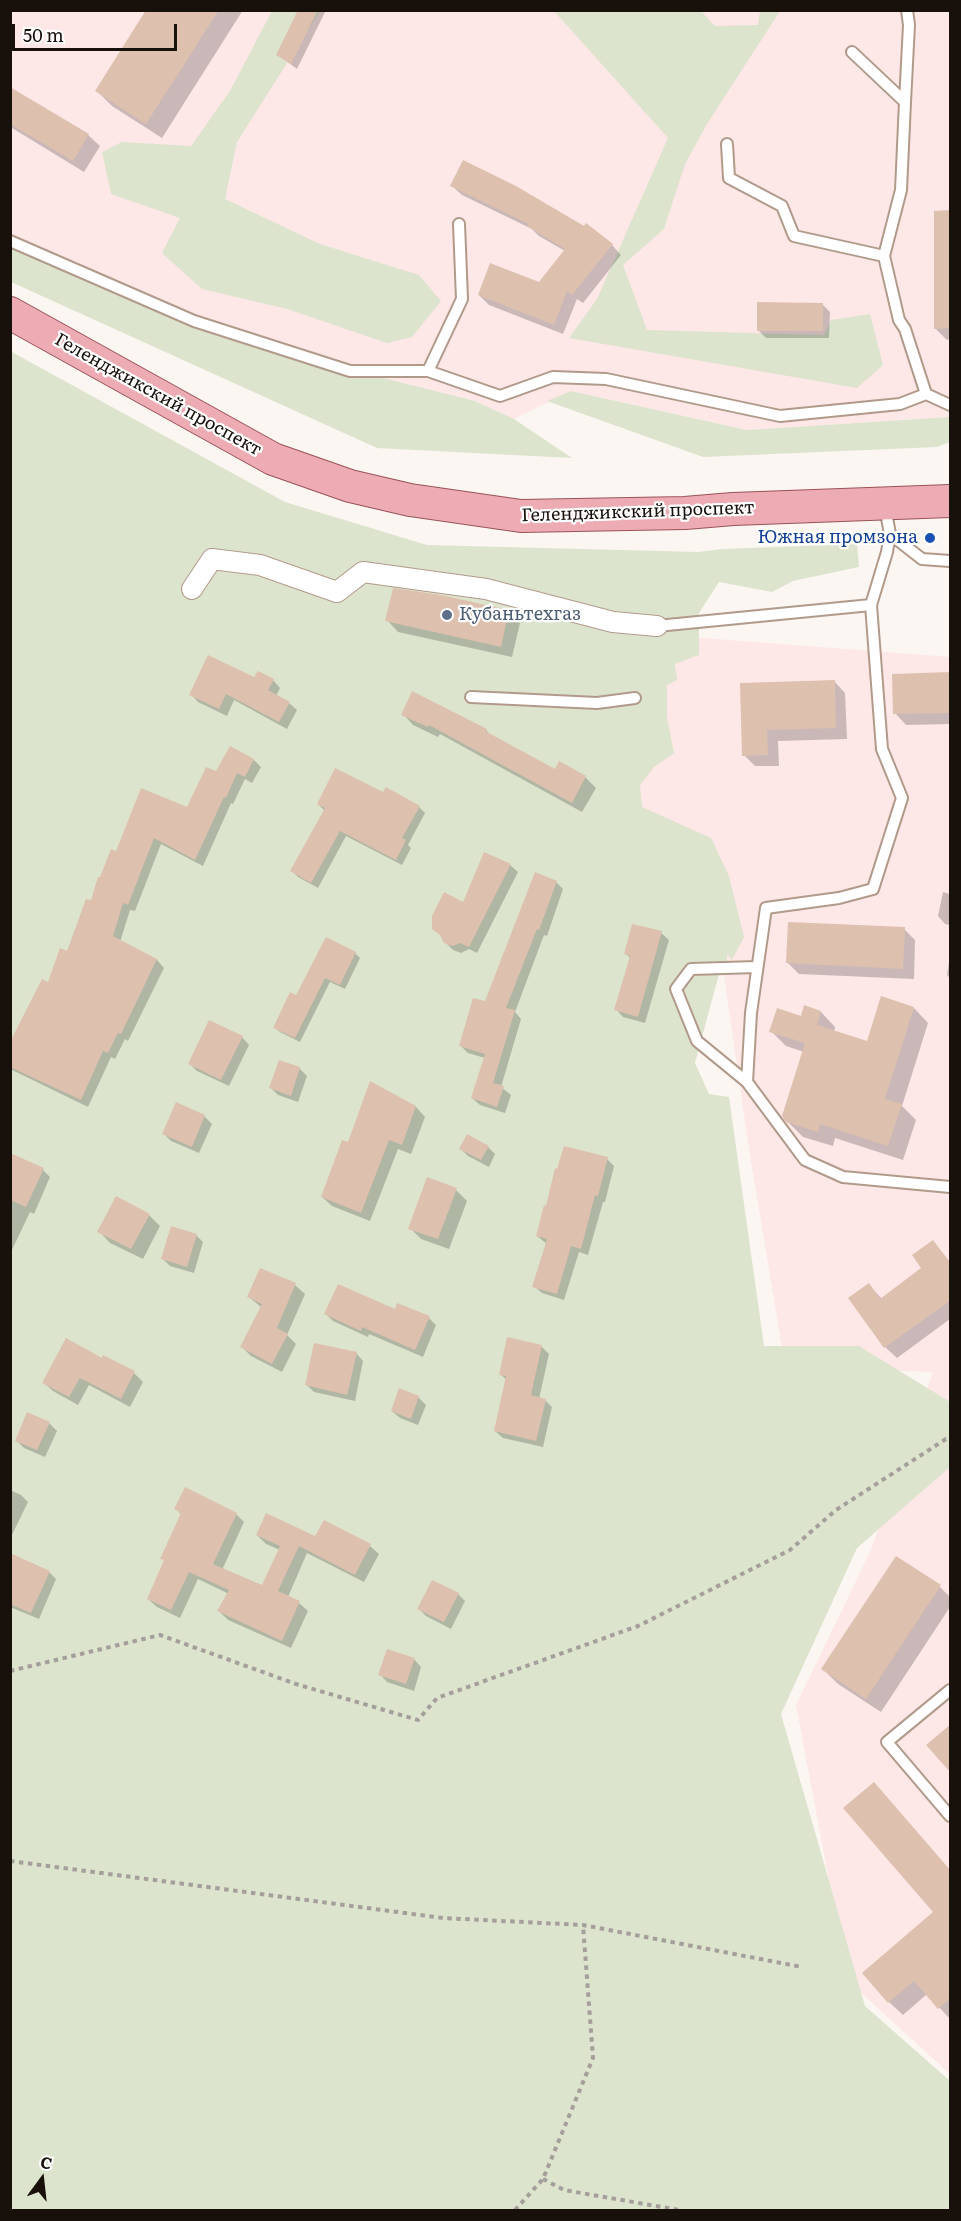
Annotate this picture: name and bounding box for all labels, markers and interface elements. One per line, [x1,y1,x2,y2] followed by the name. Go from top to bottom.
[15,12,180,50] scale bar
[23,21,64,48] text: 50 m
[51,329,265,461] street label: Геленджикский проспект
[521,497,755,527] street label: Геленджикский проспект
[758,527,918,549] place label: Южная промзона
[923,531,937,545] marker: Южная промзона
[459,604,581,626] place label: Кубаньтехгаз
[440,608,454,622] marker: Кубаньтехгаз
[12,2149,72,2209] north arrow
[38,2149,55,2175] text: С

